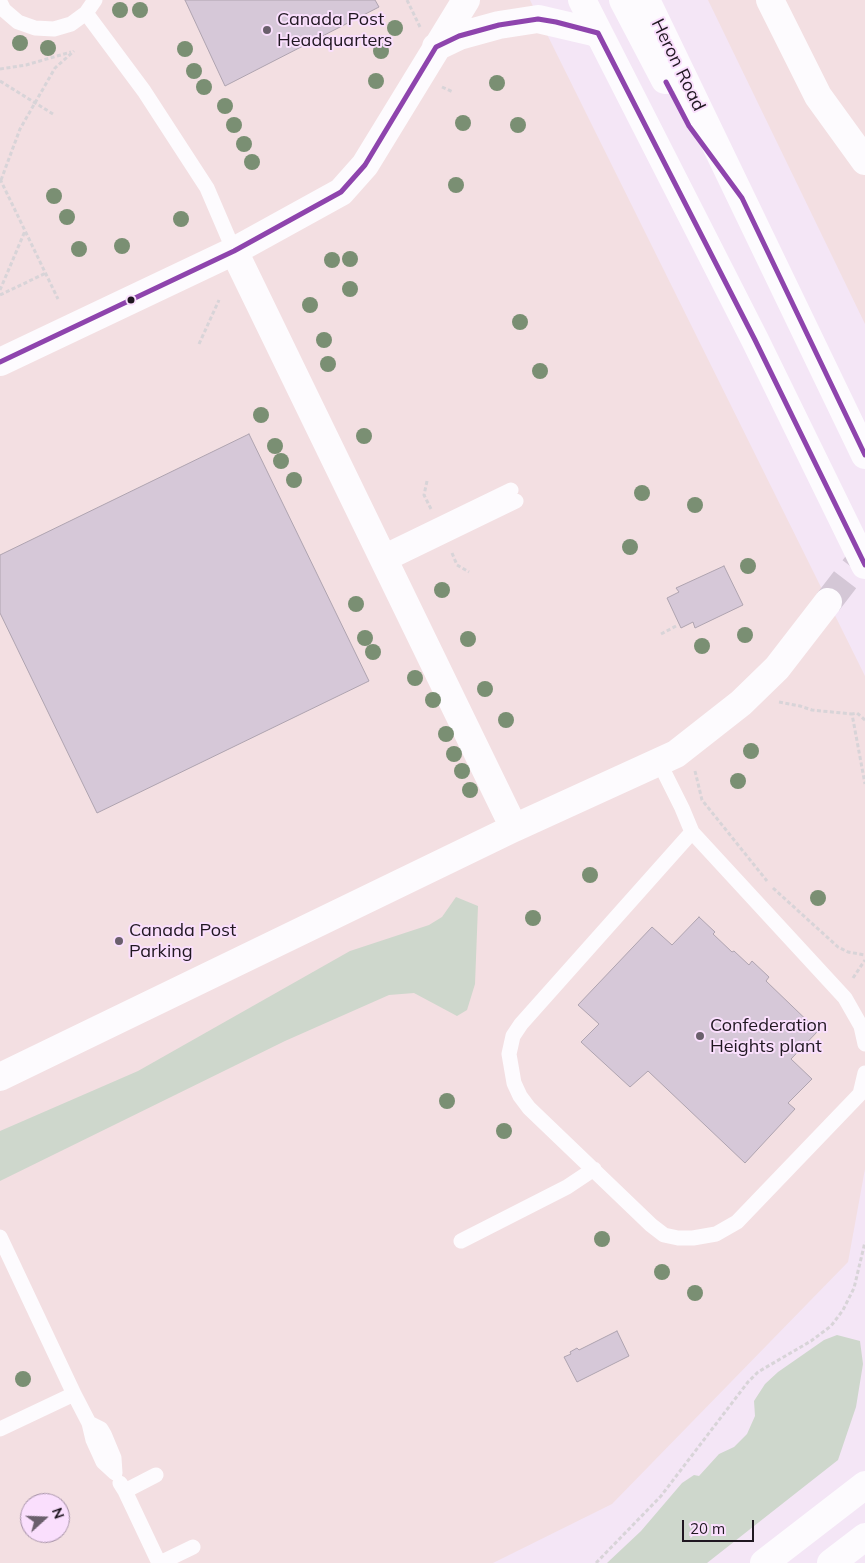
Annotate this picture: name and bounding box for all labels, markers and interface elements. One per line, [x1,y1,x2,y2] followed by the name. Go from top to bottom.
[277,9,393,52] place label: Canada Post Headquarters
[646,15,710,115] street label: Heron Road
[261,24,273,36] marker: Canada Post Headquarters
[126,295,136,305] unlabelled marker
[129,920,236,962] place label: Canada Post Parking
[113,935,125,947] marker: Canada Post Parking
[710,1015,827,1058] place label: Confederation Heights plant
[694,1030,706,1042] marker: Confederation Heights plant
[20,1493,70,1543] north arrow
[48,1505,68,1521] text: N
[685,1510,758,1542] scale bar
[690,1519,725,1538] text: 20 m

